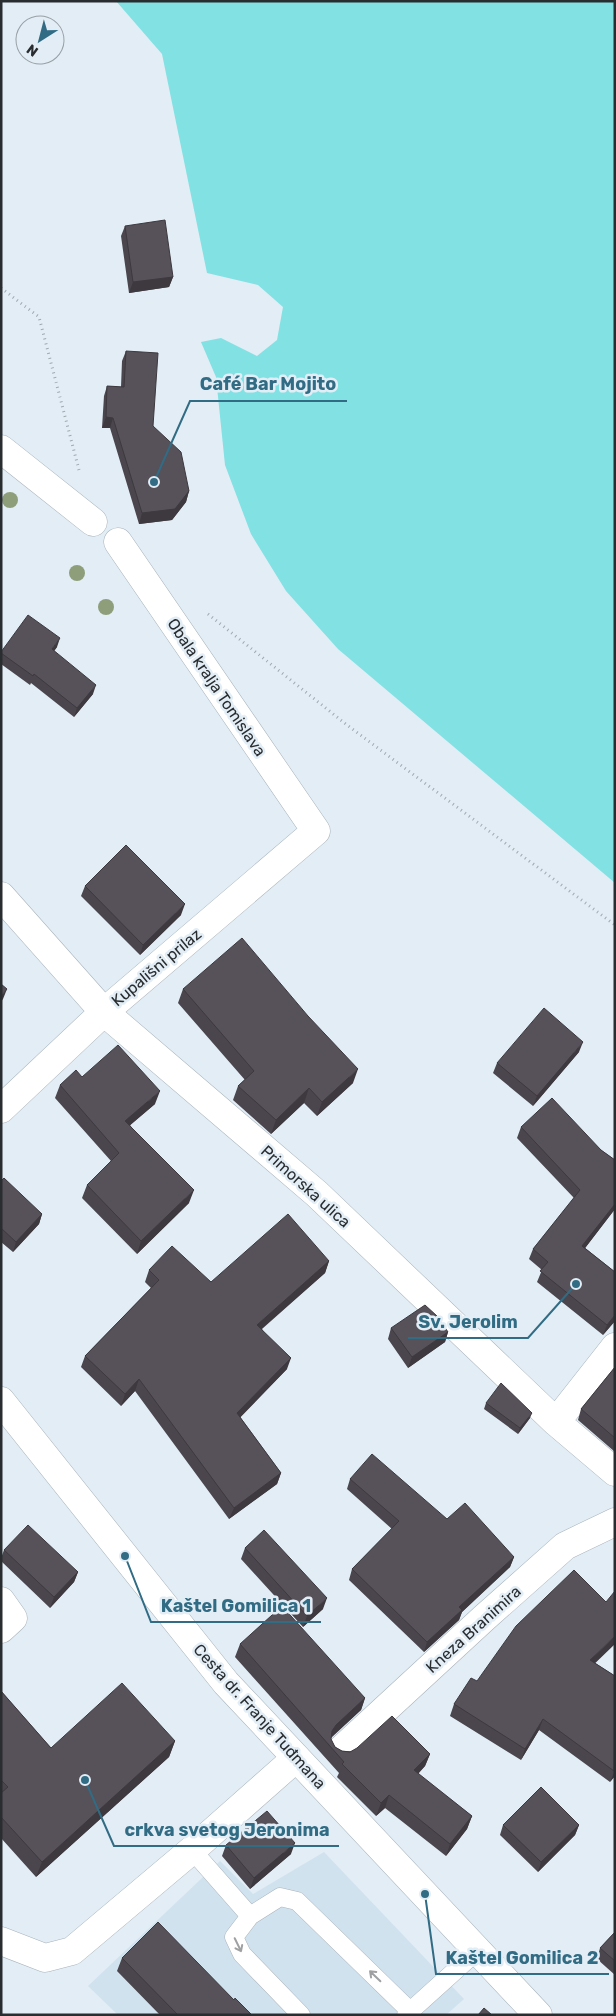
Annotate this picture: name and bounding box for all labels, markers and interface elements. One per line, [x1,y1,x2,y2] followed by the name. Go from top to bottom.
[15,15,65,65] north arrow
[24,40,42,60] text: N
[190,368,347,401] callout: Café Bar Mojito
[200,373,336,395] text: Café Bar Mojito
[163,615,270,760] street label: Obala kralja Tomislava
[108,924,205,1010] street label: Kupališni prilaz
[257,1141,354,1231] street label: Primorska ulica
[408,1305,528,1338] callout: Sv. Jerolim
[418,1311,518,1333] text: Sv. Jerolim
[422,1582,525,1677] street label: Kneza Branimira
[151,1589,321,1622] callout: Kaštel Gomilica 1
[161,1595,311,1617] text: Kaštel Gomilica 1
[190,1640,330,1793] street label: Cesta dr. Franje Tuđmana
[114,1813,339,1846] callout: crkva svetog Jeronima
[124,1819,330,1841] text: crkva svetog Jeronima
[234,1937,243,1952] one-way arrow
[436,1941,609,1974] callout: Kaštel Gomilica 2
[445,1947,599,1969] text: Kaštel Gomilica 2
[370,1971,382,1983] one-way arrow

